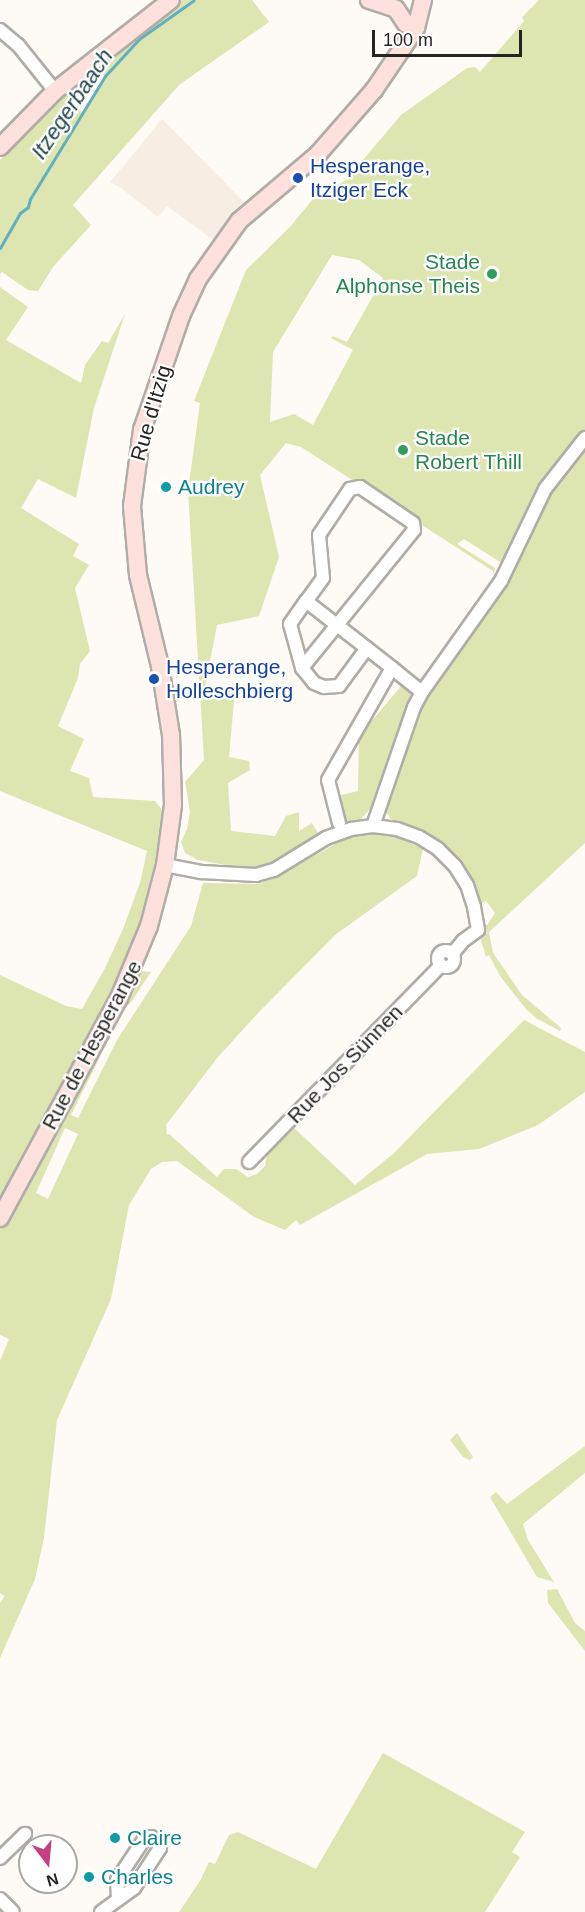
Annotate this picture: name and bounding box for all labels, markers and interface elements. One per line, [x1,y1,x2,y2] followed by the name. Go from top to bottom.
[375,18,525,56] scale bar
[383,30,433,50] text: 100 m
[25,44,119,164] water label: Itzegerbaach
[310,153,430,203] place label: Hesperange, Itziger Eck
[291,171,305,185] marker: Hesperange, Itziger Eck
[335,249,480,299] place label: Stade Alphonse Theis
[485,267,499,281] marker: Stade Alphonse Theis
[125,362,177,464] street label: Rue d'Itzig
[415,425,522,475] place label: Stade Robert Thill
[396,443,410,457] marker: Stade Robert Thill
[178,474,245,500] place label: Audrey
[159,480,173,494] marker: Audrey
[166,654,293,704] place label: Hesperange, Holleschbierg
[147,672,161,686] marker: Hesperange, Holleschbierg
[37,956,147,1134] street label: Rue de Hesperange
[282,999,408,1129] street label: Rue Jos Sünnen
[127,1825,182,1851] place label: Claire
[108,1831,122,1845] marker: Claire
[18,1834,78,1894] north arrow
[101,1864,173,1890] place label: Charles
[45,1870,60,1890] text: N
[82,1870,96,1884] marker: Charles

